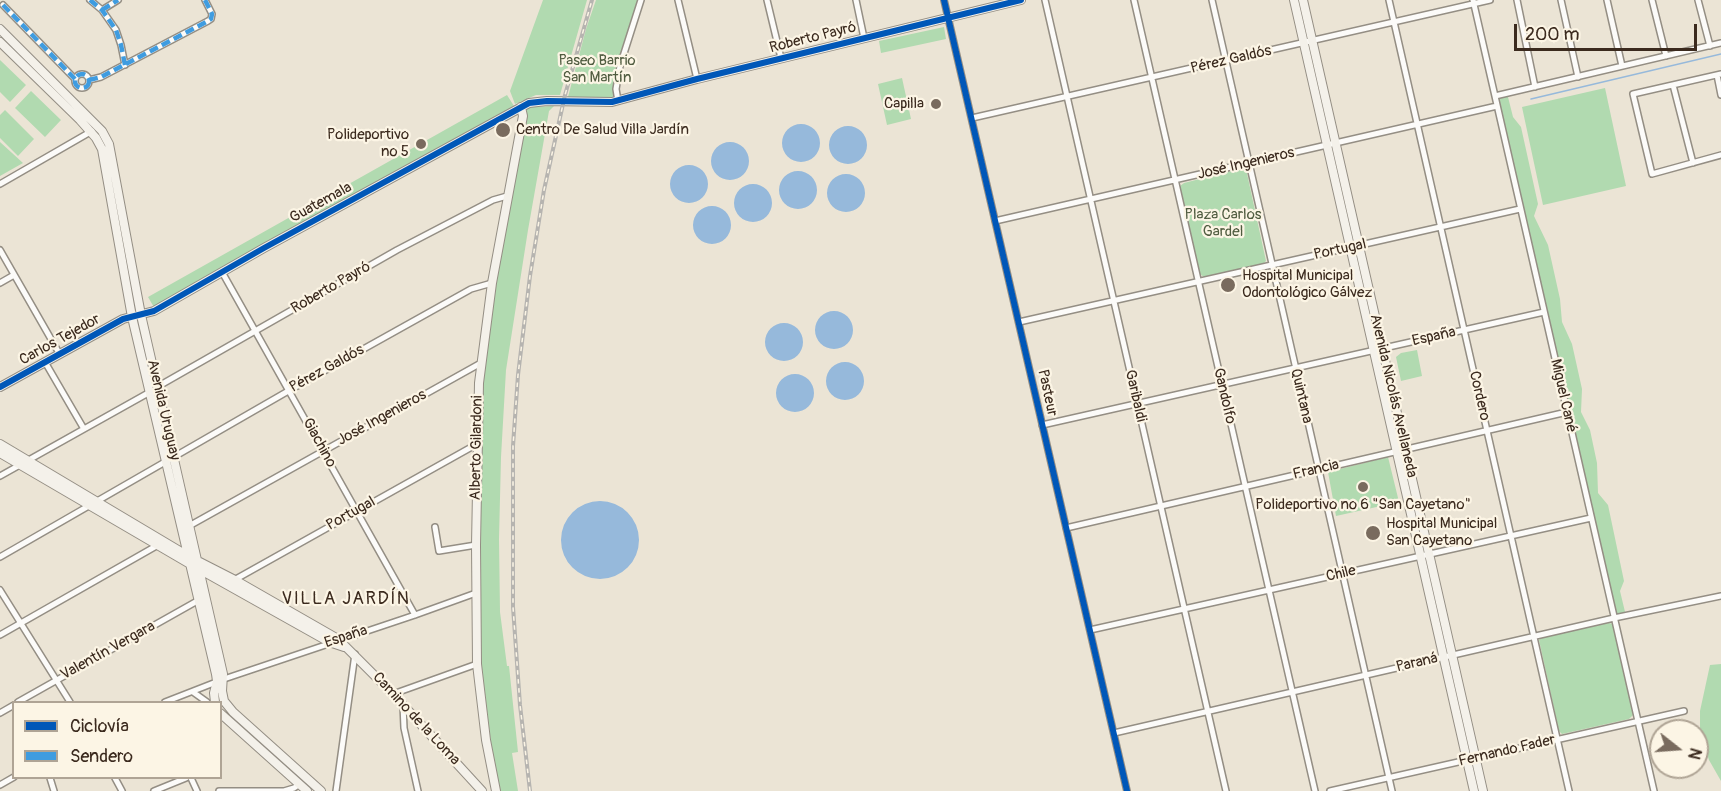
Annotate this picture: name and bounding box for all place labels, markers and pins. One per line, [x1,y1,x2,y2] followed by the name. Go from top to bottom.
[884,95,924,113] place label: Capilla
[929,97,943,111] marker: Capilla
[494,121,512,139] marker: Centro De Salud Villa Jardín
[516,121,689,139] place label: Centro De Salud Villa Jardín
[327,126,409,161] place label: Polideportivo nº 5
[414,137,428,151] marker: Polideportivo nº 5
[1242,267,1372,302] place label: Hospital Municipal Odontológico Gálvez
[1219,276,1237,294] marker: Hospital Municipal Odontológico Gálvez
[1356,480,1370,494] marker: Polideportivo nº 6 "San Cayetano"
[1255,496,1471,514] place label: Polideportivo nº 6 "San Cayetano"
[1386,515,1497,550] place label: Hospital Municipal San Cayetano
[1364,524,1382,542] marker: Hospital Municipal San Cayetano

